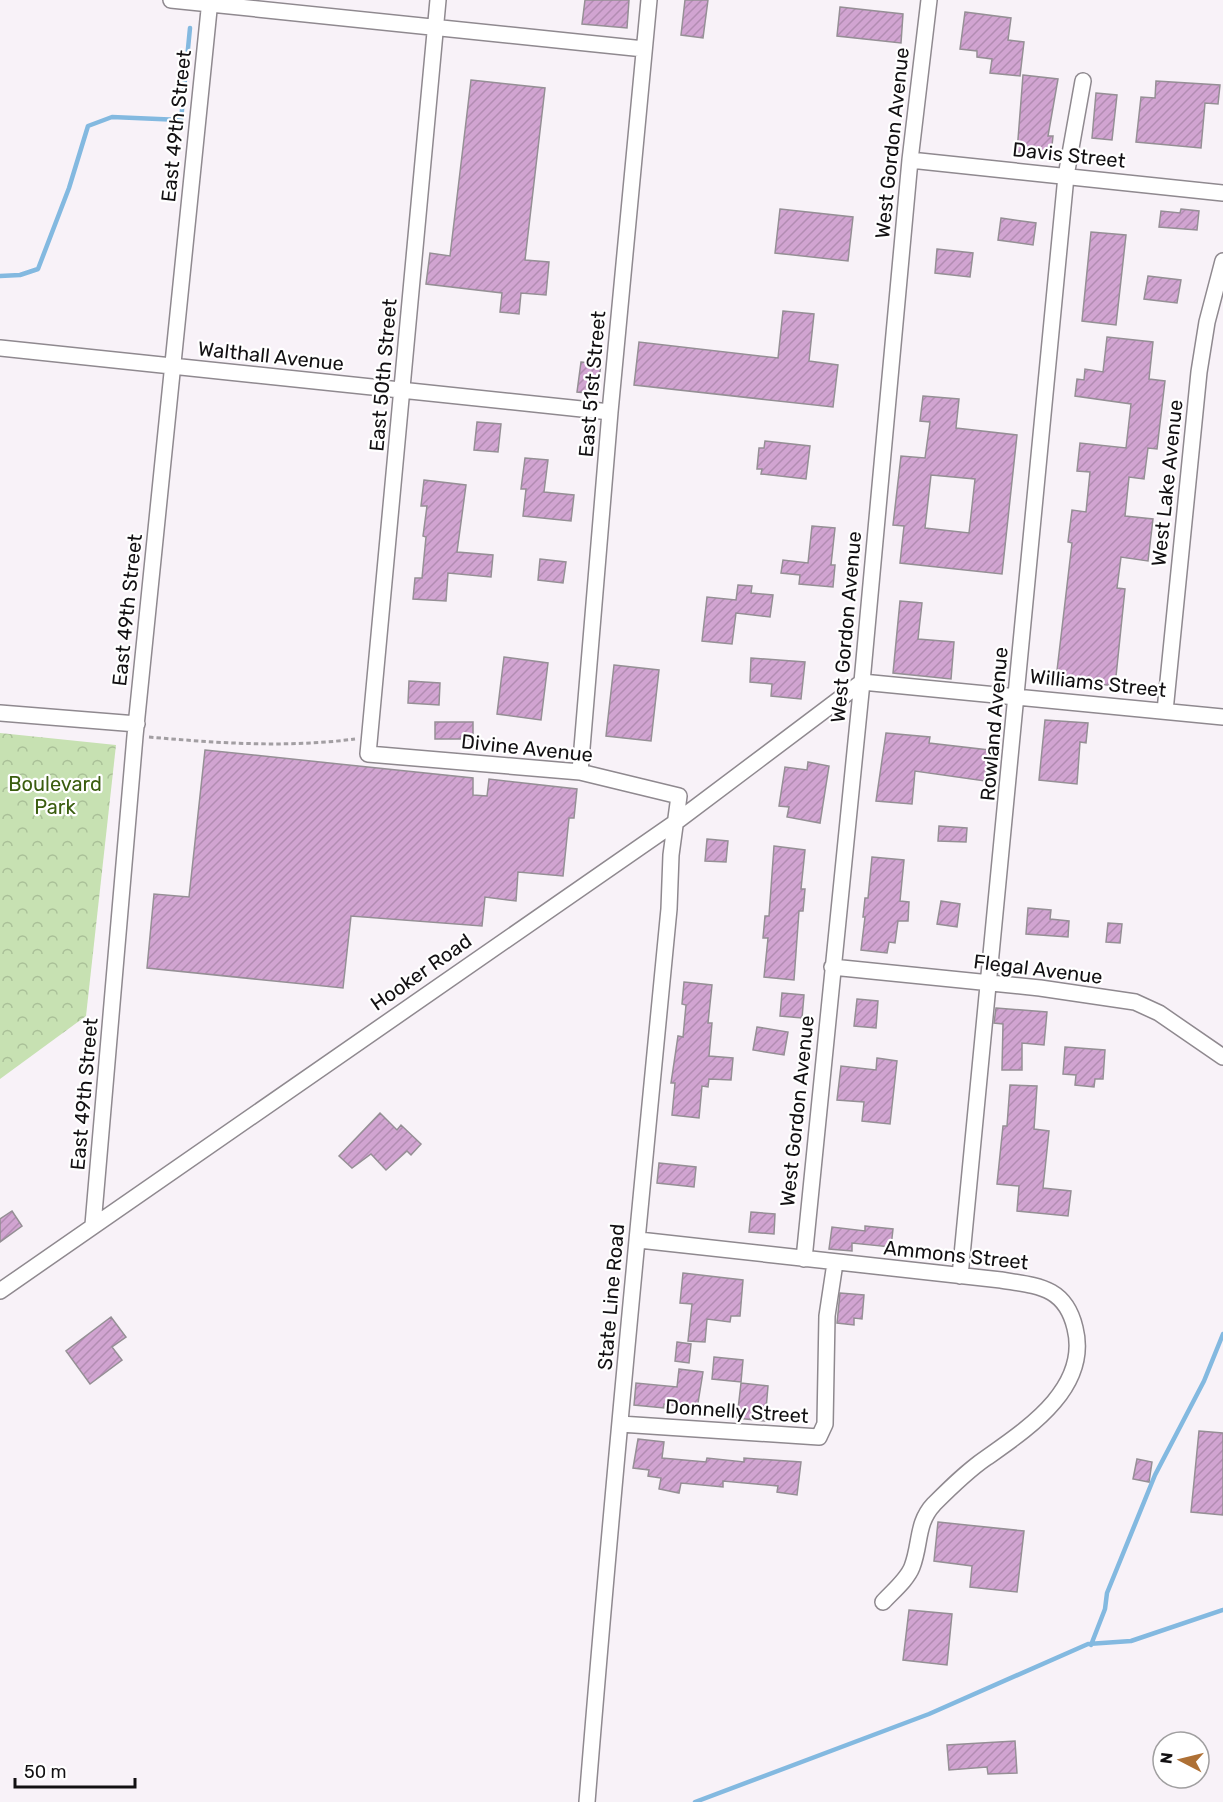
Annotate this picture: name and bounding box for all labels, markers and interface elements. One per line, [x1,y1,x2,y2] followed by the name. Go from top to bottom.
[870,46,914,240] street label: West Gordon Avenue
[156,49,196,203] street label: East 49th Street
[1011,137,1127,173] street label: Davis Street
[364,297,402,452] street label: East 50th Street
[574,310,610,458] street label: East 51st Street
[197,336,345,376] street label: Walthall Avenue
[1146,398,1188,568] street label: West Lake Avenue
[826,530,866,724] street label: West Gordon Avenue
[107,533,147,687] street label: East 49th Street
[975,646,1013,802] street label: Rowland Avenue
[1029,664,1168,702] street label: Williams Street
[460,729,594,767] street label: Divine Avenue
[8,772,102,819] park label: Boulevard Park
[366,928,476,1016] street label: Hooker Road
[972,949,1104,989] street label: Flegal Avenue
[775,1014,819,1208] street label: West Gordon Avenue
[65,1017,103,1171] street label: East 49th Street
[593,1223,629,1371] street label: State Line Road
[882,1235,1030,1275] street label: Ammons Street
[665,1394,810,1428] street label: Donnelly Street
[1151,1730,1211,1790] north arrow
[15,1751,135,1789] scale bar
[1156,1751,1177,1765] text: N
[24,1761,67,1783] text: 50 m

